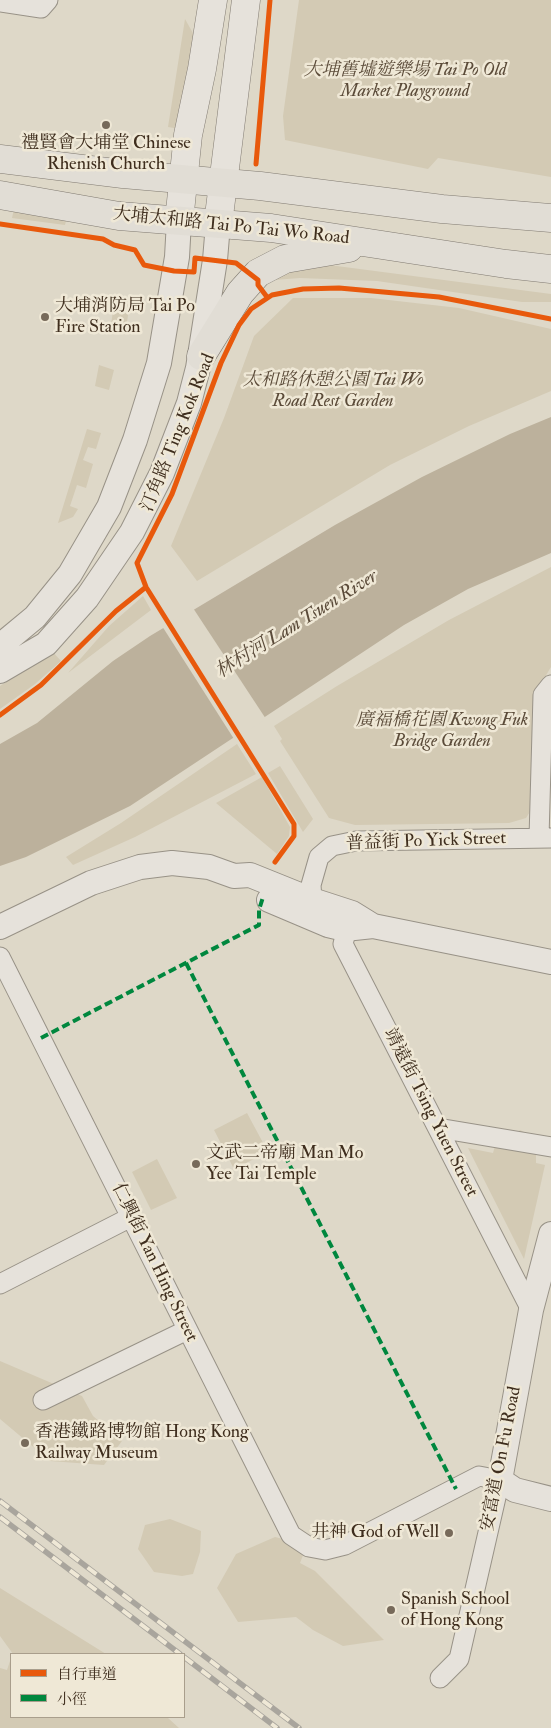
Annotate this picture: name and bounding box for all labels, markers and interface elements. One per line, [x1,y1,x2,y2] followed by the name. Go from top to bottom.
[304,60,506,102] park label: 大埔舊墟遊樂場 Tai Po Old Market Playground
[100,119,112,131] marker: 禮賢會大埔堂 Chinese Rhenish Church
[21,133,191,176] place label: 禮賢會大埔堂 Chinese Rhenish Church
[112,204,350,250] street label: 大埔太和路 Tai Po Tai Wo Road
[55,296,195,338] place label: 大埔消防局 Tai Po Fire Station
[39,311,51,323] marker: 大埔消防局 Tai Po Fire Station
[137,351,221,515] street label: 汀角路 Ting Kok Road
[242,370,424,412] park label: 太和路休憩公園 Tai Wo Road Rest Garden
[212,566,382,684] water label: 林村河 Lam Tsuen River
[356,710,528,752] park label: 廣福橋花園 Kwong Fuk Bridge Garden
[346,828,506,856] street label: 普益街 Po Yick Street
[378,1025,482,1201] street label: 靖遠街 Tsing Yuen Street
[206,1143,363,1186] place label: 文武二帝廟 Man Mo Yee Tai Temple
[190,1158,202,1170] marker: 文武二帝廟 Man Mo Yee Tai Temple
[106,1180,202,1346] street label: 仁興街 Yan Hing Street
[477,1385,527,1533] street label: 安富道 On Fu Road
[35,1422,249,1465] place label: 香港鐵路博物館 Hong Kong Railway Museum
[19,1437,31,1449] marker: 香港鐵路博物館 Hong Kong Railway Museum
[311,1522,439,1544] place label: 井神 God of Well
[443,1527,455,1539] marker: 井神 God of Well
[401,1589,509,1632] place label: Spanish School of Hong Kong
[385,1604,397,1616] marker: Spanish School of Hong Kong
[10,1653,185,1718] legend
[57,1665,117,1684] text: 自行車道
[57,1690,87,1709] text: 小徑

